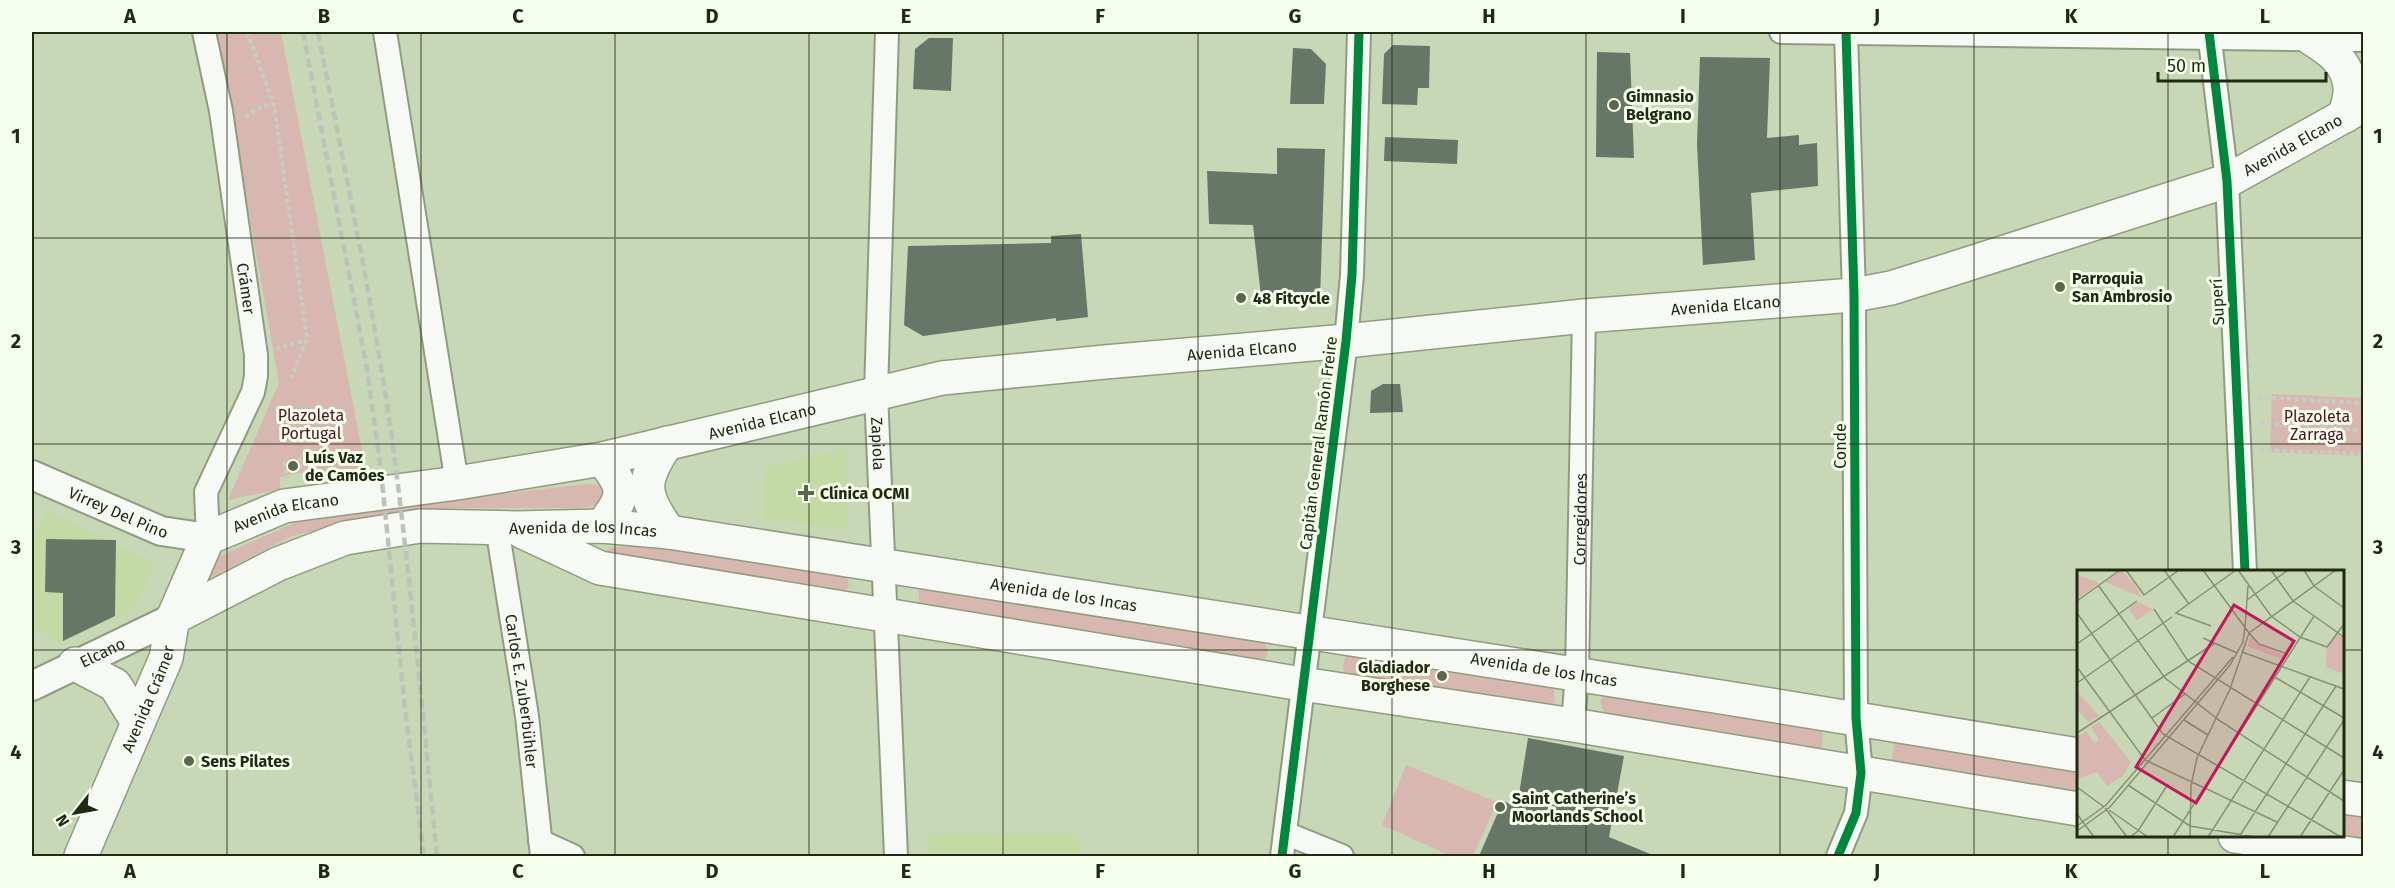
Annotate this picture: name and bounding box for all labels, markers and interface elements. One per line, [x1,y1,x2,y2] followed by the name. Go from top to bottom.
[123,4,137,28] text: A
[318,4,330,28] text: B
[512,4,524,28] text: C
[705,4,719,28] text: D
[901,4,911,28] text: E
[1095,4,1105,28] text: F
[1289,4,1301,28] text: G
[1482,4,1496,28] text: H
[1680,4,1686,28] text: I
[1873,4,1880,28] text: J
[2065,4,2078,28] text: K
[2260,4,2270,28] text: L
[2158,45,2326,83] scale bar
[2167,55,2206,77] text: 50 m
[1626,87,1694,124] place label: Gimnasio Belgrano
[1607,98,1621,112] marker: Gimnasio Belgrano
[2240,110,2346,180] street label: Avenida Elcano
[11,124,21,148] text: 1
[2373,124,2383,148] text: 1
[233,262,259,316] street label: Crámer
[2072,269,2172,306] place label: Parroquia San Ambrosio
[2207,278,2228,326] street label: Superí
[2053,280,2067,294] marker: Parroquia San Ambrosio
[1253,289,1330,308] place label: 48 Fitcycle
[1234,291,1248,305] marker: 48 Fitcycle
[1670,292,1781,319] street label: Avenida Elcano
[11,329,21,353] text: 2
[2373,329,2383,353] text: 2
[1296,335,1341,551] street label: Capitán General Ramón Freire
[1186,336,1298,365] street label: Avenida Elcano
[706,399,818,443] street label: Avenida Elcano
[278,406,344,443] park label: Plazoleta Portugal
[2284,407,2350,444] park label: Plazoleta Zarraga
[867,417,888,471] street label: Zapiola
[1831,423,1850,469] street label: Conde
[305,448,385,485] place label: Luís Vaz de Camões
[286,459,300,473] marker: Luís Vaz de Camões
[1570,473,1591,566] street label: Corregidores
[65,483,169,542] street label: Virrey Del Pino
[797,484,815,502] marker: Clínica OCMI
[820,484,910,503] place label: Clínica OCMI
[230,490,340,537] street label: Avenida Elcano
[509,517,658,541] street label: Avenida de los Incas
[10,535,21,559] text: 3
[2372,535,2383,559] text: 3
[2077,570,2344,837] inset map
[989,574,1139,615] street label: Avenida de los Incas
[501,613,542,770] street label: Carlos E. Zuberbühler
[77,634,128,672] street label: Elcano
[118,643,178,755] street label: Avenida Crámer
[1469,649,1619,690] street label: Avenida de los Incas
[1358,658,1431,695] place label: Gladiador Borghese
[1435,669,1449,683] marker: Gladiador Borghese
[10,740,22,764] text: 4
[2372,740,2384,764] text: 4
[201,752,290,771] place label: Sens Pilates
[182,754,196,768] marker: Sens Pilates
[45,783,105,843] north arrow
[1512,789,1643,826] place label: Saint Catherine’s Moorlands School
[1493,800,1507,814] marker: Saint Catherine’s Moorlands School
[52,811,73,830] text: N
[123,859,137,883] text: A
[318,859,330,883] text: B
[512,859,524,883] text: C
[705,859,719,883] text: D
[901,859,911,883] text: E
[1095,859,1105,883] text: F
[1289,859,1301,883] text: G
[1482,859,1496,883] text: H
[1680,859,1686,883] text: I
[1873,859,1880,883] text: J
[2065,859,2078,883] text: K
[2260,859,2270,883] text: L

